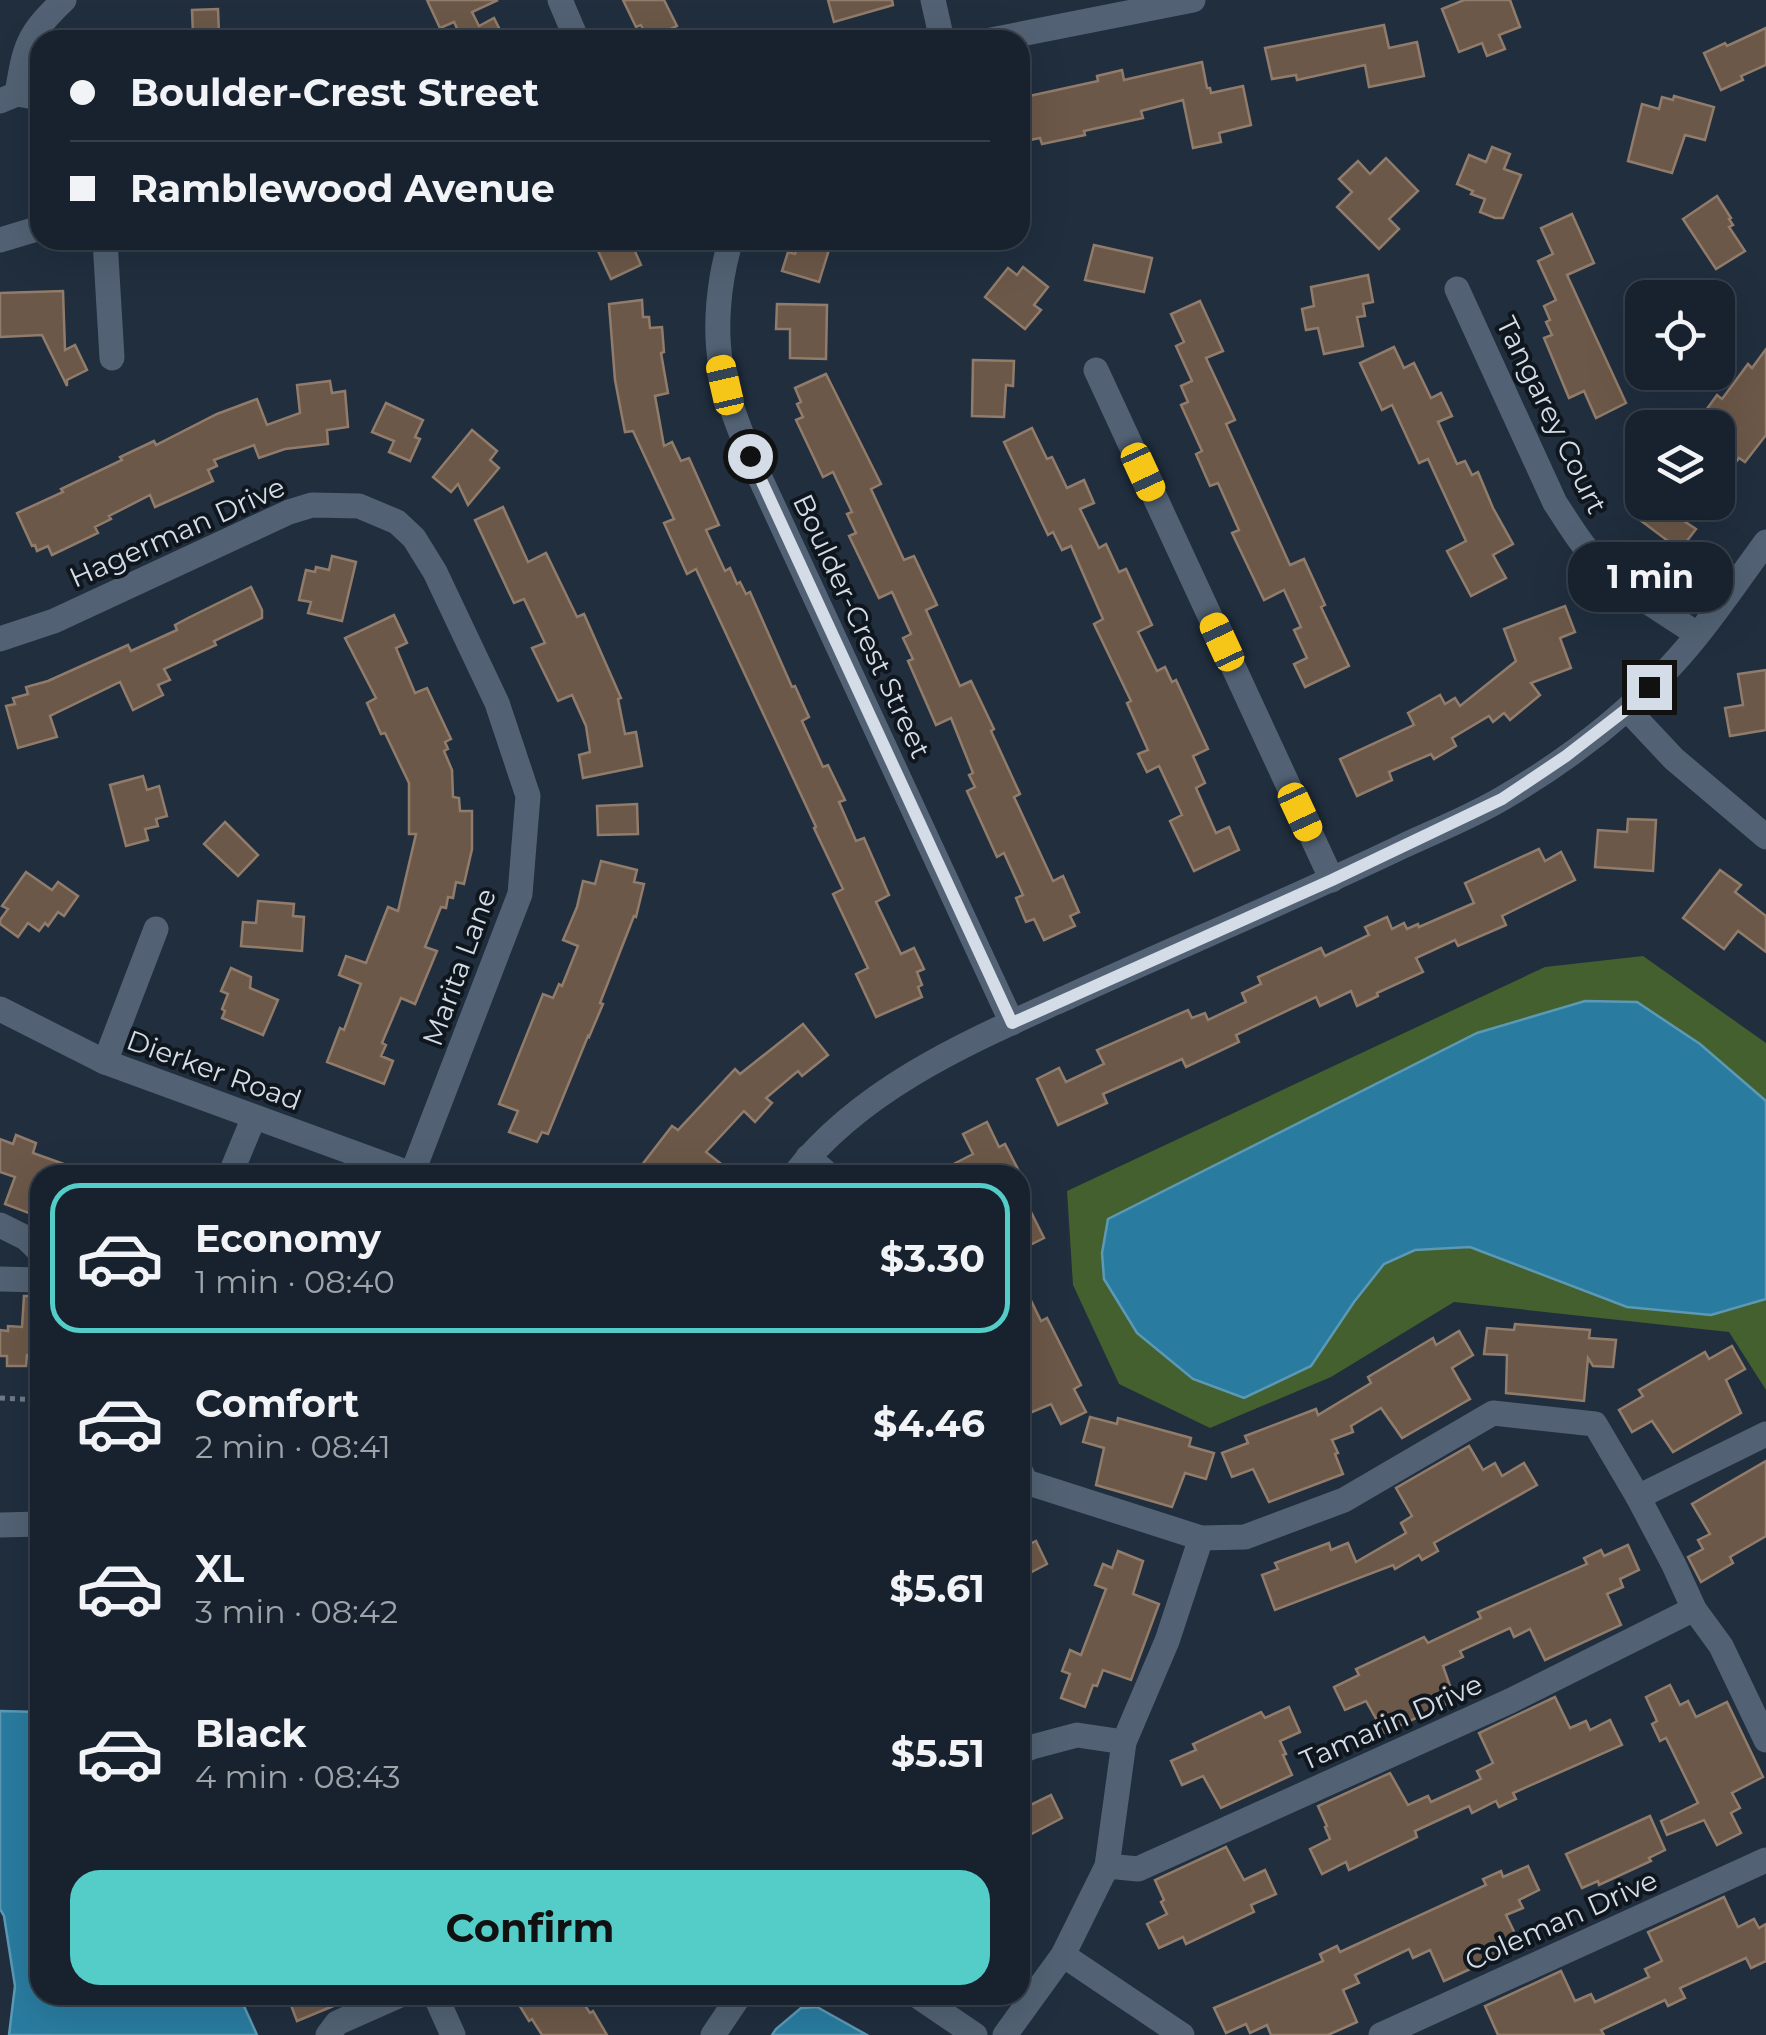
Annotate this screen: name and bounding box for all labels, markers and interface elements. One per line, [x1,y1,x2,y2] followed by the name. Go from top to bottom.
[130,69,539,116] text: Boulder-Crest Street
[130,165,555,212] text: Ramblewood Avenue
[1625,280,1735,520] map controls
[1625,280,1735,390] button: locate
[1490,311,1614,519] street label: Tangarey Court
[704,352,746,418] car
[1625,410,1735,520] button: layers
[728,434,773,479] route start
[1117,438,1169,506] car
[64,469,290,595] street label: Hagerman Drive
[786,489,938,763] street label: Boulder-Crest Street
[1566,542,1732,612] callout: 1 min
[1607,557,1694,596] text: 1 min
[1196,608,1248,676] car
[1627,665,1672,710] route end
[1274,778,1326,846] car
[415,884,503,1050] street label: Marita Lane
[122,1023,306,1117] street label: Dierker Road
[75,1213,165,1303] icon: car
[195,1215,381,1262] text: Economy
[880,1235,985,1282] text: $3.30
[195,1262,395,1301] text: 1 min · 08:40
[75,1378,165,1468] icon: car
[195,1380,359,1427] text: Comfort
[873,1400,985,1447] text: $4.46
[195,1427,391,1466] text: 2 min · 08:41
[75,1543,165,1633] icon: car
[195,1545,244,1592] text: XL
[890,1565,985,1612] text: $5.61
[195,1592,398,1631] text: 3 min · 08:42
[1294,1667,1488,1777] street label: Tamarin Drive
[75,1708,165,1798] icon: car
[195,1710,306,1757] text: Black
[891,1730,985,1777] text: $5.51
[195,1757,401,1796] text: 4 min · 08:43
[1460,1862,1662,1978] street label: Coleman Drive
[70,1870,990,1985] button: Confirm

